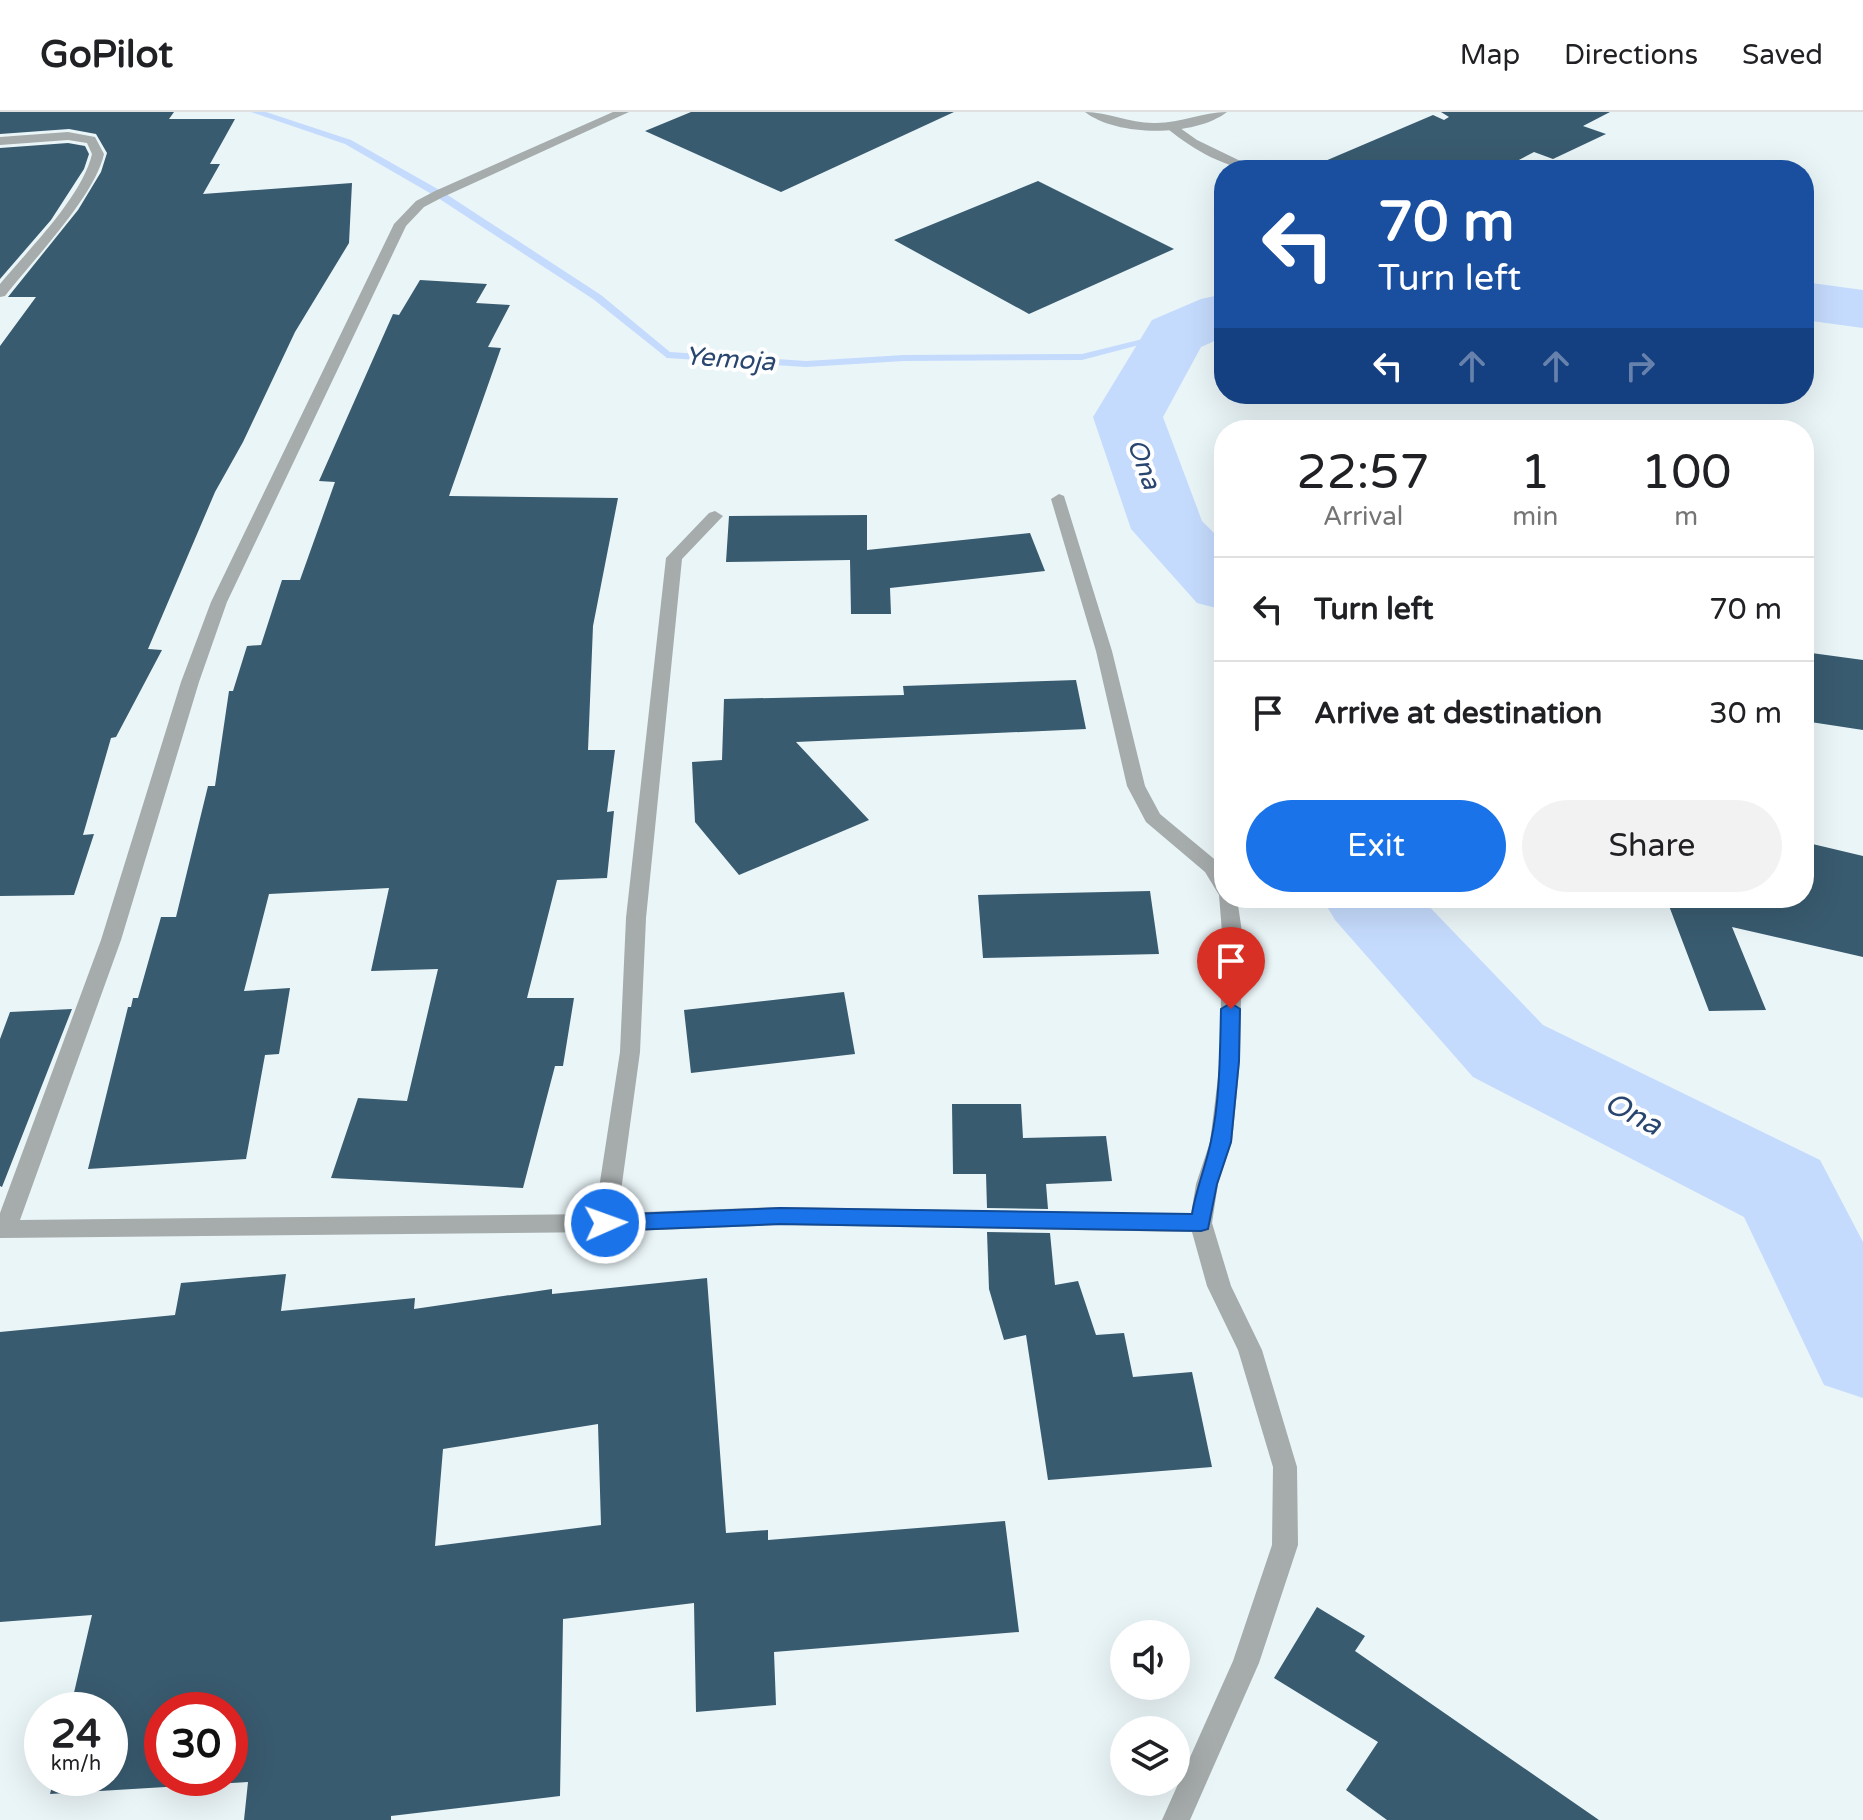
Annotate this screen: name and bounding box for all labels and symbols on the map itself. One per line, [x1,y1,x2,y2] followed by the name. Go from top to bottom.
[684,340,777,378] water label: Yemoja
[1121,435,1168,495] water label: Ona
[1197,927,1265,1009] pin
[1598,1084,1669,1144] water label: Ona
[563,1181,647,1265] position arrow
[144,1692,248,1796] speed limit sign: 30

